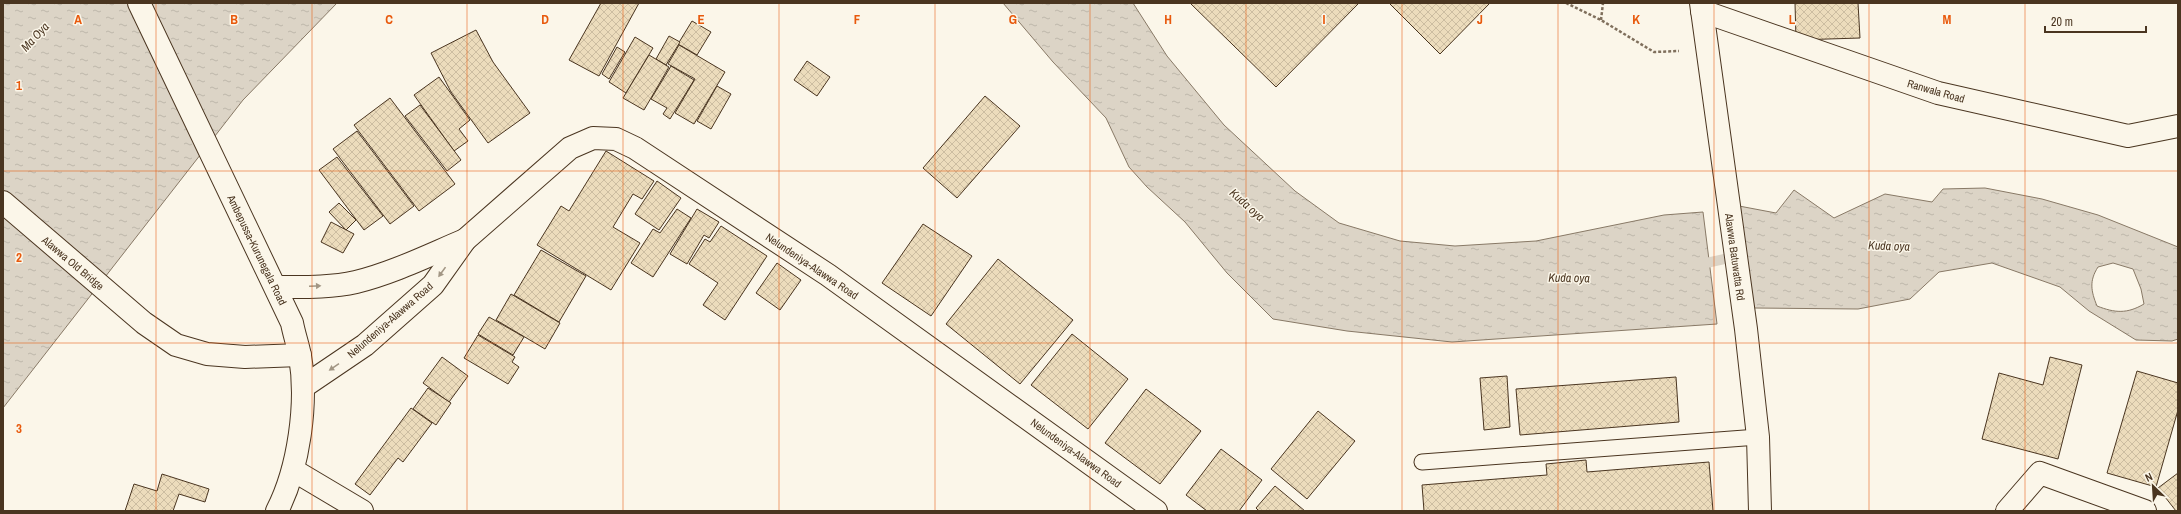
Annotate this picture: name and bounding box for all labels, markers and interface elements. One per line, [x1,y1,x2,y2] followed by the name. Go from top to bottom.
[2045,8,2146,34] scale bar
[74,11,82,28] text: A
[230,11,238,28] text: B
[385,11,393,28] text: C
[541,11,549,28] text: D
[697,11,705,28] text: E
[854,11,861,28] text: F
[1009,11,1017,28] text: G
[1164,11,1172,28] text: H
[1323,11,1326,28] text: I
[1477,11,1483,28] text: J
[1632,11,1640,28] text: K
[1789,11,1796,28] text: L
[1943,11,1952,28] text: M
[2051,14,2073,30] text: 20 m
[17,19,53,55] water label: Ma Oya
[1906,76,1966,106] street label: Ranwala Road
[16,77,22,94] text: 1
[1226,185,1268,225] water label: Kuda oya
[224,192,290,307] street label: Ambepussa-Kurunegala Road
[1722,212,1748,301] street label: Alawwa Batuwatta Rd
[763,230,861,302] street label: Nelundeniya-Alawwa Road
[38,232,107,293] street label: Alawwa Old Bridge
[1868,237,1911,255] water label: Kuda oya
[16,249,22,266] text: 2
[438,267,446,277] one-way arrow
[1548,270,1590,286] water label: Kuda oya
[344,279,436,361] street label: Nelundeniya-Alawwa Road
[309,283,321,290] one-way arrow
[328,363,340,370] one-way arrow
[1028,415,1124,491] street label: Nelundeniya-Alawwa Road
[16,420,22,437] text: 3
[2133,466,2173,506] north arrow
[2143,469,2155,485] text: N

